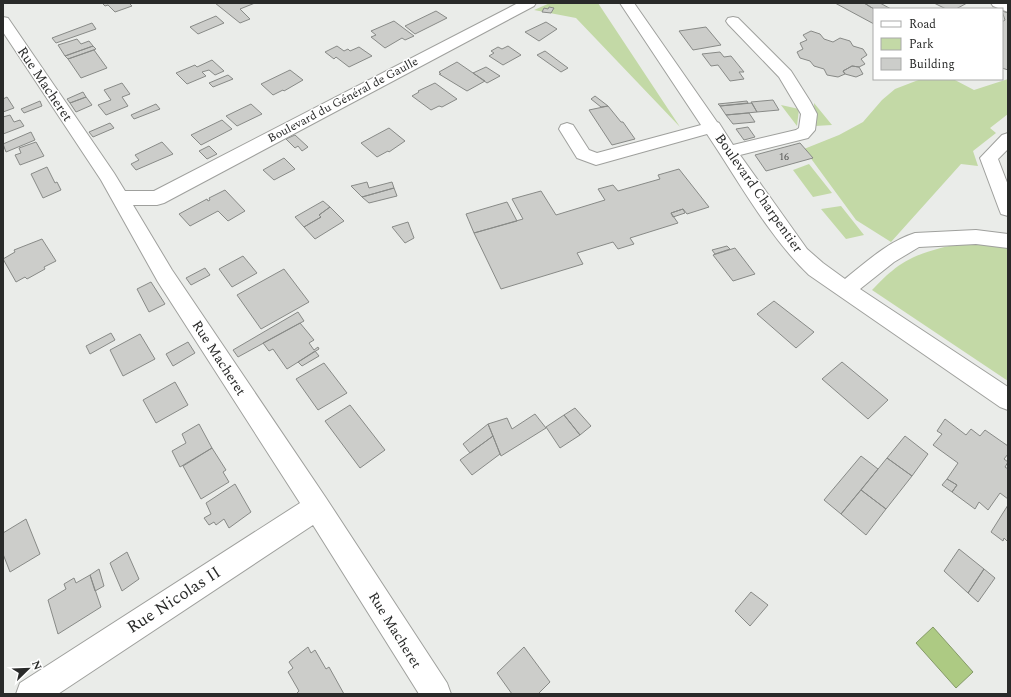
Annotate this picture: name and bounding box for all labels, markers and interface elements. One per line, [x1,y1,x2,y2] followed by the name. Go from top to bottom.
[873,8,1003,80] legend
[909,15,936,34] text: Road
[909,35,934,54] text: Park
[12,42,78,126] street label: Rue Macheret
[264,52,422,148] street label: Boulevard du Général de Gaulle
[909,55,955,74] text: Building
[710,129,808,257] street label: Boulevard Charpentier
[779,149,789,165] house number: 16
[187,316,251,400] street label: Rue Macheret
[122,560,226,640] street label: Rue Nicolas II
[363,588,427,672] street label: Rue Macheret
[8,649,48,689] north arrow
[27,658,46,673] text: N

